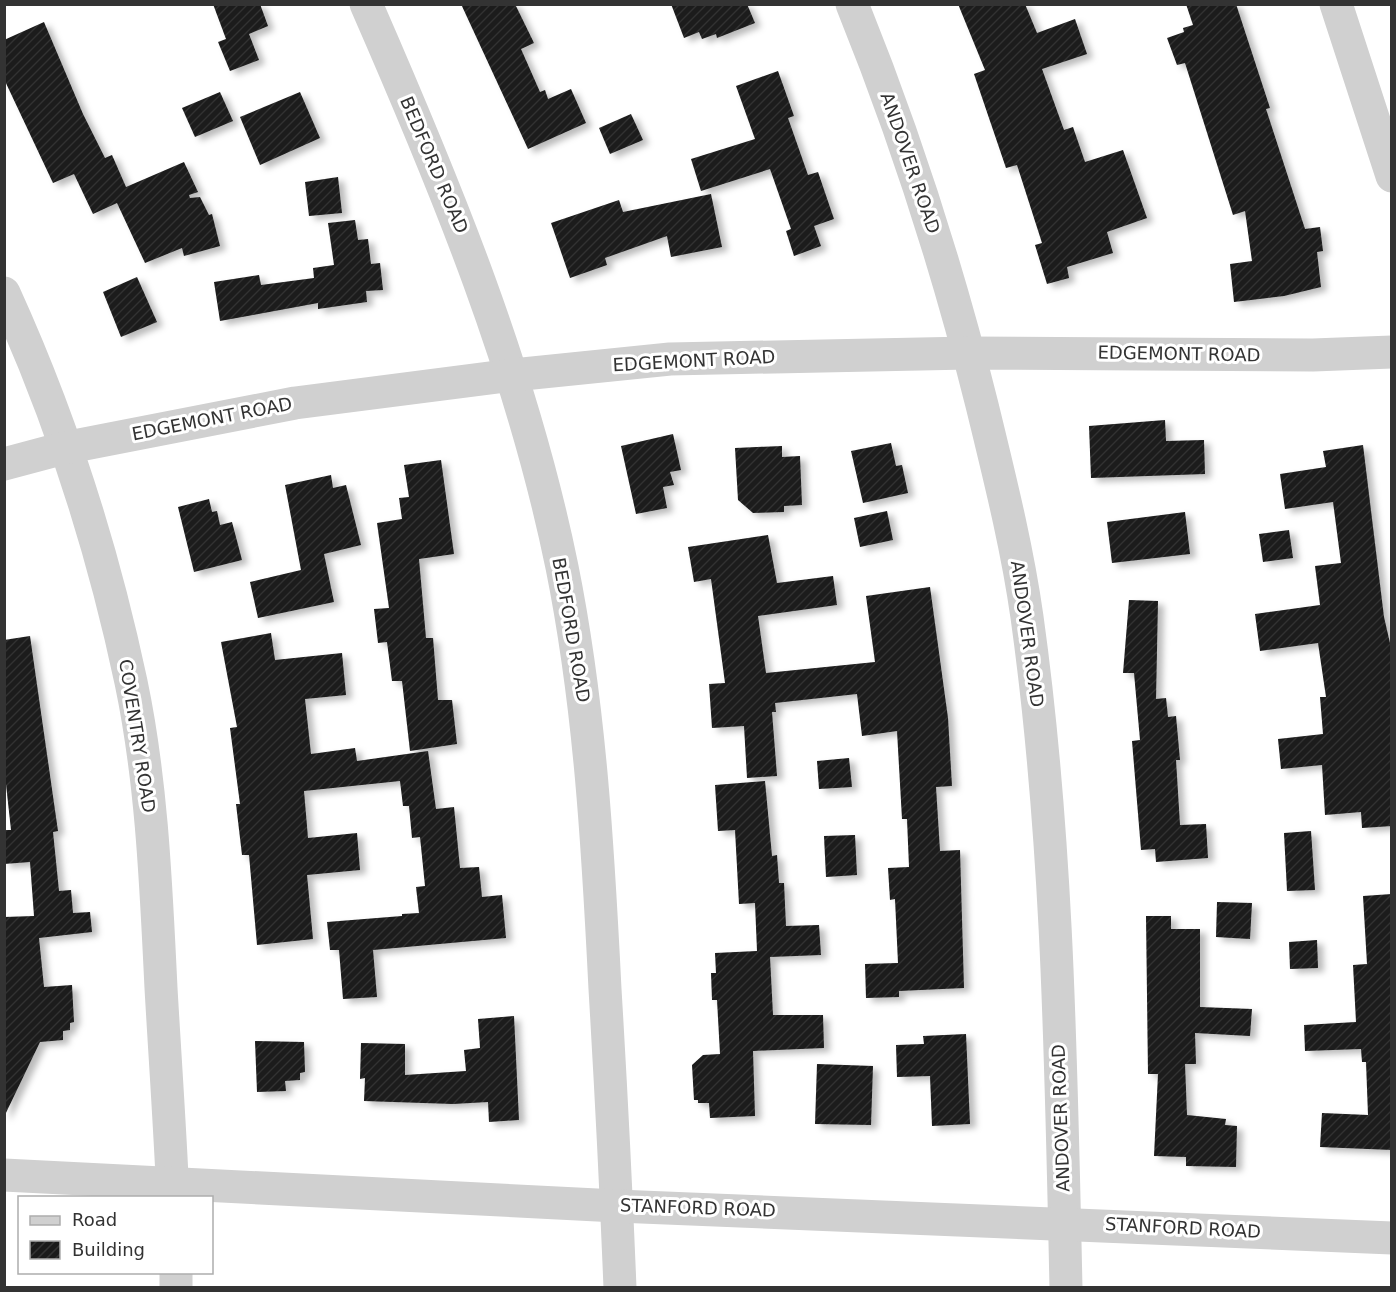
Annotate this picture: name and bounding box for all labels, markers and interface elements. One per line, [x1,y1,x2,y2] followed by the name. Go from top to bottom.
[876,89,944,236] street label: ANDOVER ROAD
[396,93,473,236] street label: BEDFORD ROAD
[1097,342,1261,365] street label: EDGEMONT ROAD
[612,346,776,375] street label: EDGEMONT ROAD
[130,393,294,444] street label: EDGEMONT ROAD
[548,556,595,704] street label: BEDFORD ROAD
[1007,559,1048,709] street label: ANDOVER ROAD
[115,658,160,814] street label: COVENTRY ROAD
[1047,1044,1074,1192] street label: ANDOVER ROAD
[620,1194,776,1221] street label: STANFORD ROAD
[18,1196,213,1274] legend
[72,1209,117,1230] text: Road
[1105,1213,1261,1242] street label: STANFORD ROAD
[72,1239,145,1260] text: Building

